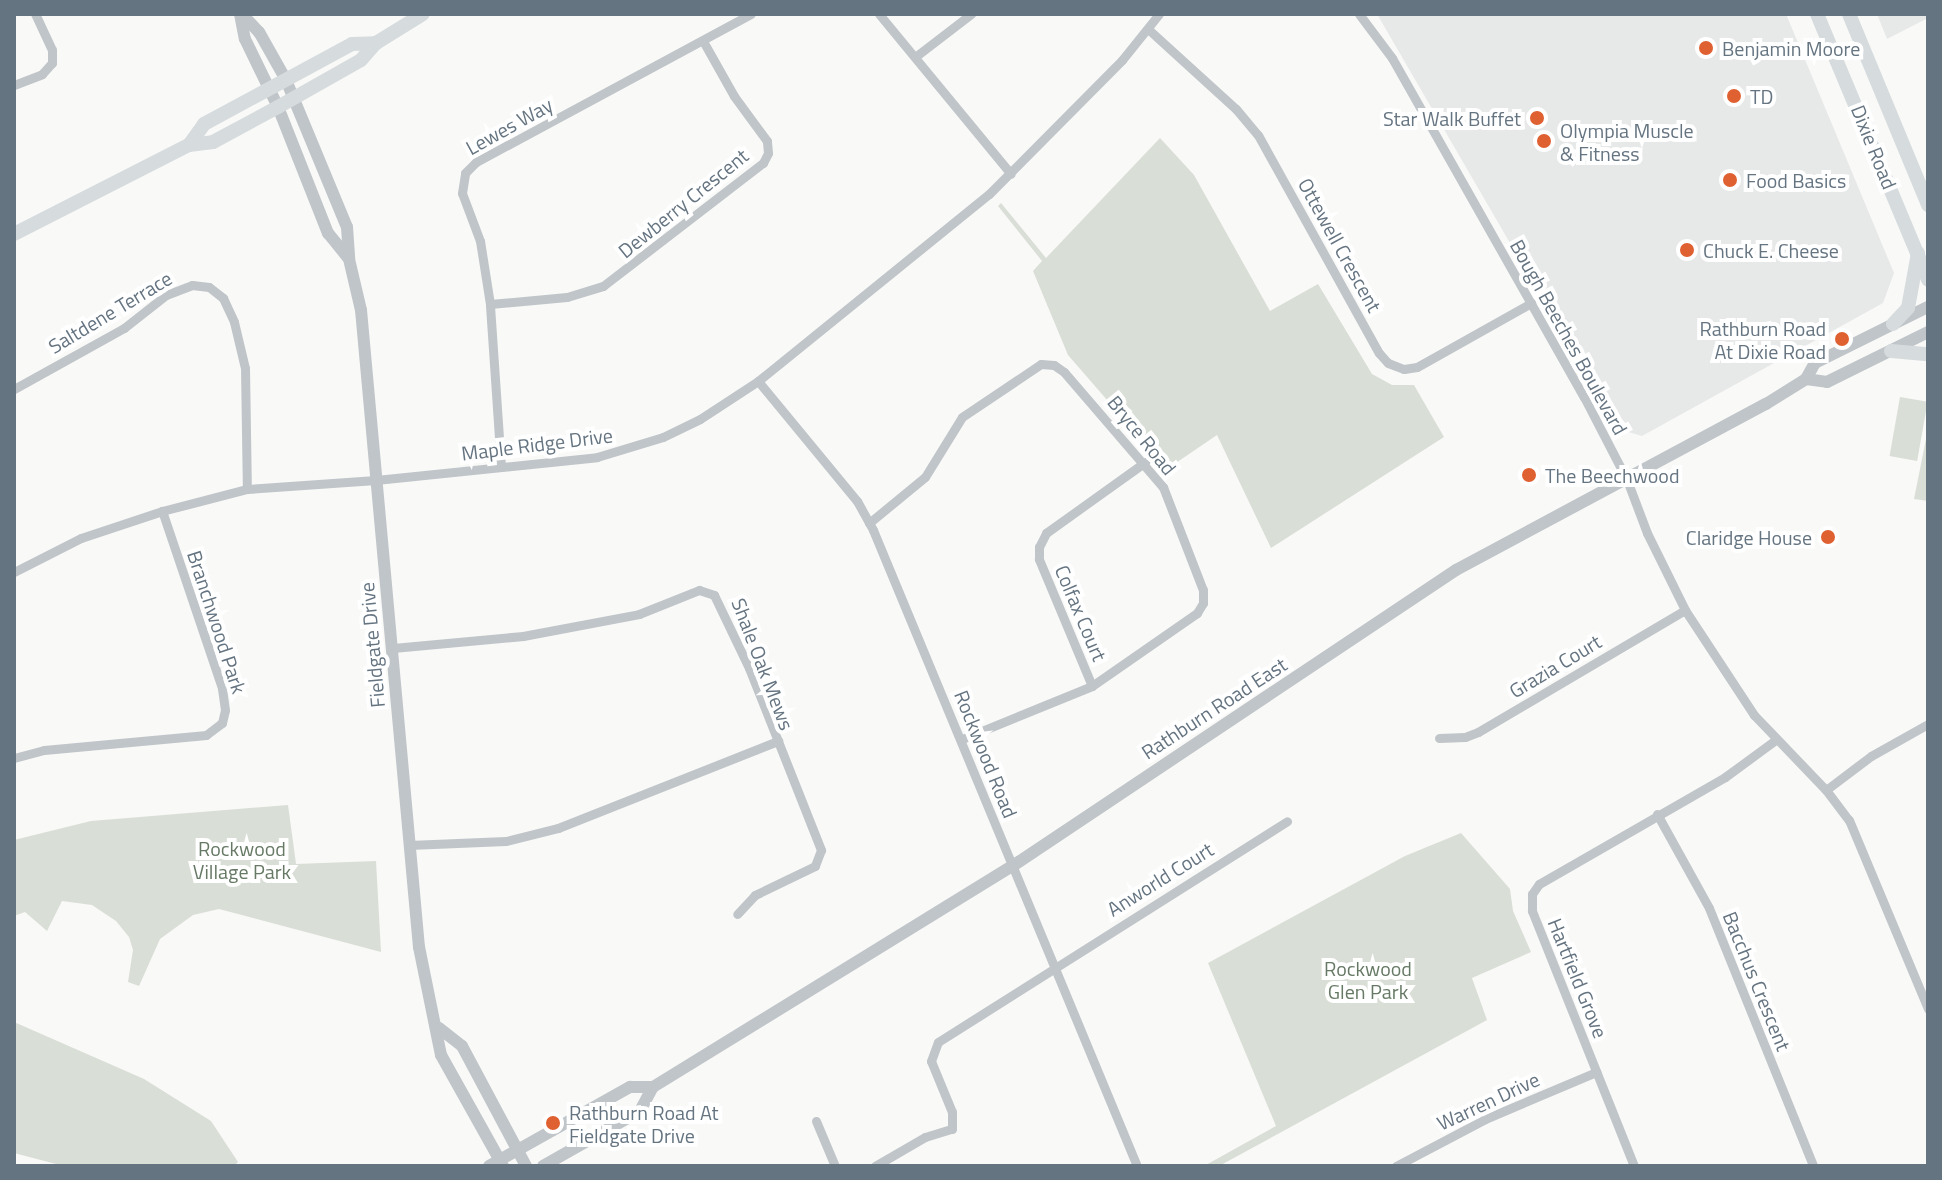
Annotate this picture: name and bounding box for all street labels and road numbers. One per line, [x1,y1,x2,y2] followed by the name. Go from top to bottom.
[461,92,557,160] street label: Lewes Way
[1846,101,1902,193] street label: Dixie Road
[613,143,753,263] street label: Dewberry Crescent
[1293,174,1387,316] street label: Ottewell Crescent
[1505,235,1633,439] street label: Bough Beeches Boulevard
[44,266,176,358] street label: Saltdene Terrace
[1103,390,1181,480] street label: Bryce Road
[460,423,614,465] street label: Maple Ridge Drive
[183,547,251,697] street label: Branchwood Park
[1050,561,1112,665] street label: Colfax Court
[355,581,389,709] street label: Fieldgate Drive
[727,595,799,733] street label: Shale Oak Mews
[1505,629,1605,703] street label: Grazia Court
[1137,652,1291,764] street label: Rathburn Road East
[949,687,1023,821] street label: Rockwood Road
[1103,837,1217,921] street label: Anworld Court
[1718,908,1796,1054] street label: Bacchus Crescent
[1543,915,1613,1041] street label: Hartfield Grove
[1433,1067,1543,1135] street label: Warren Drive

